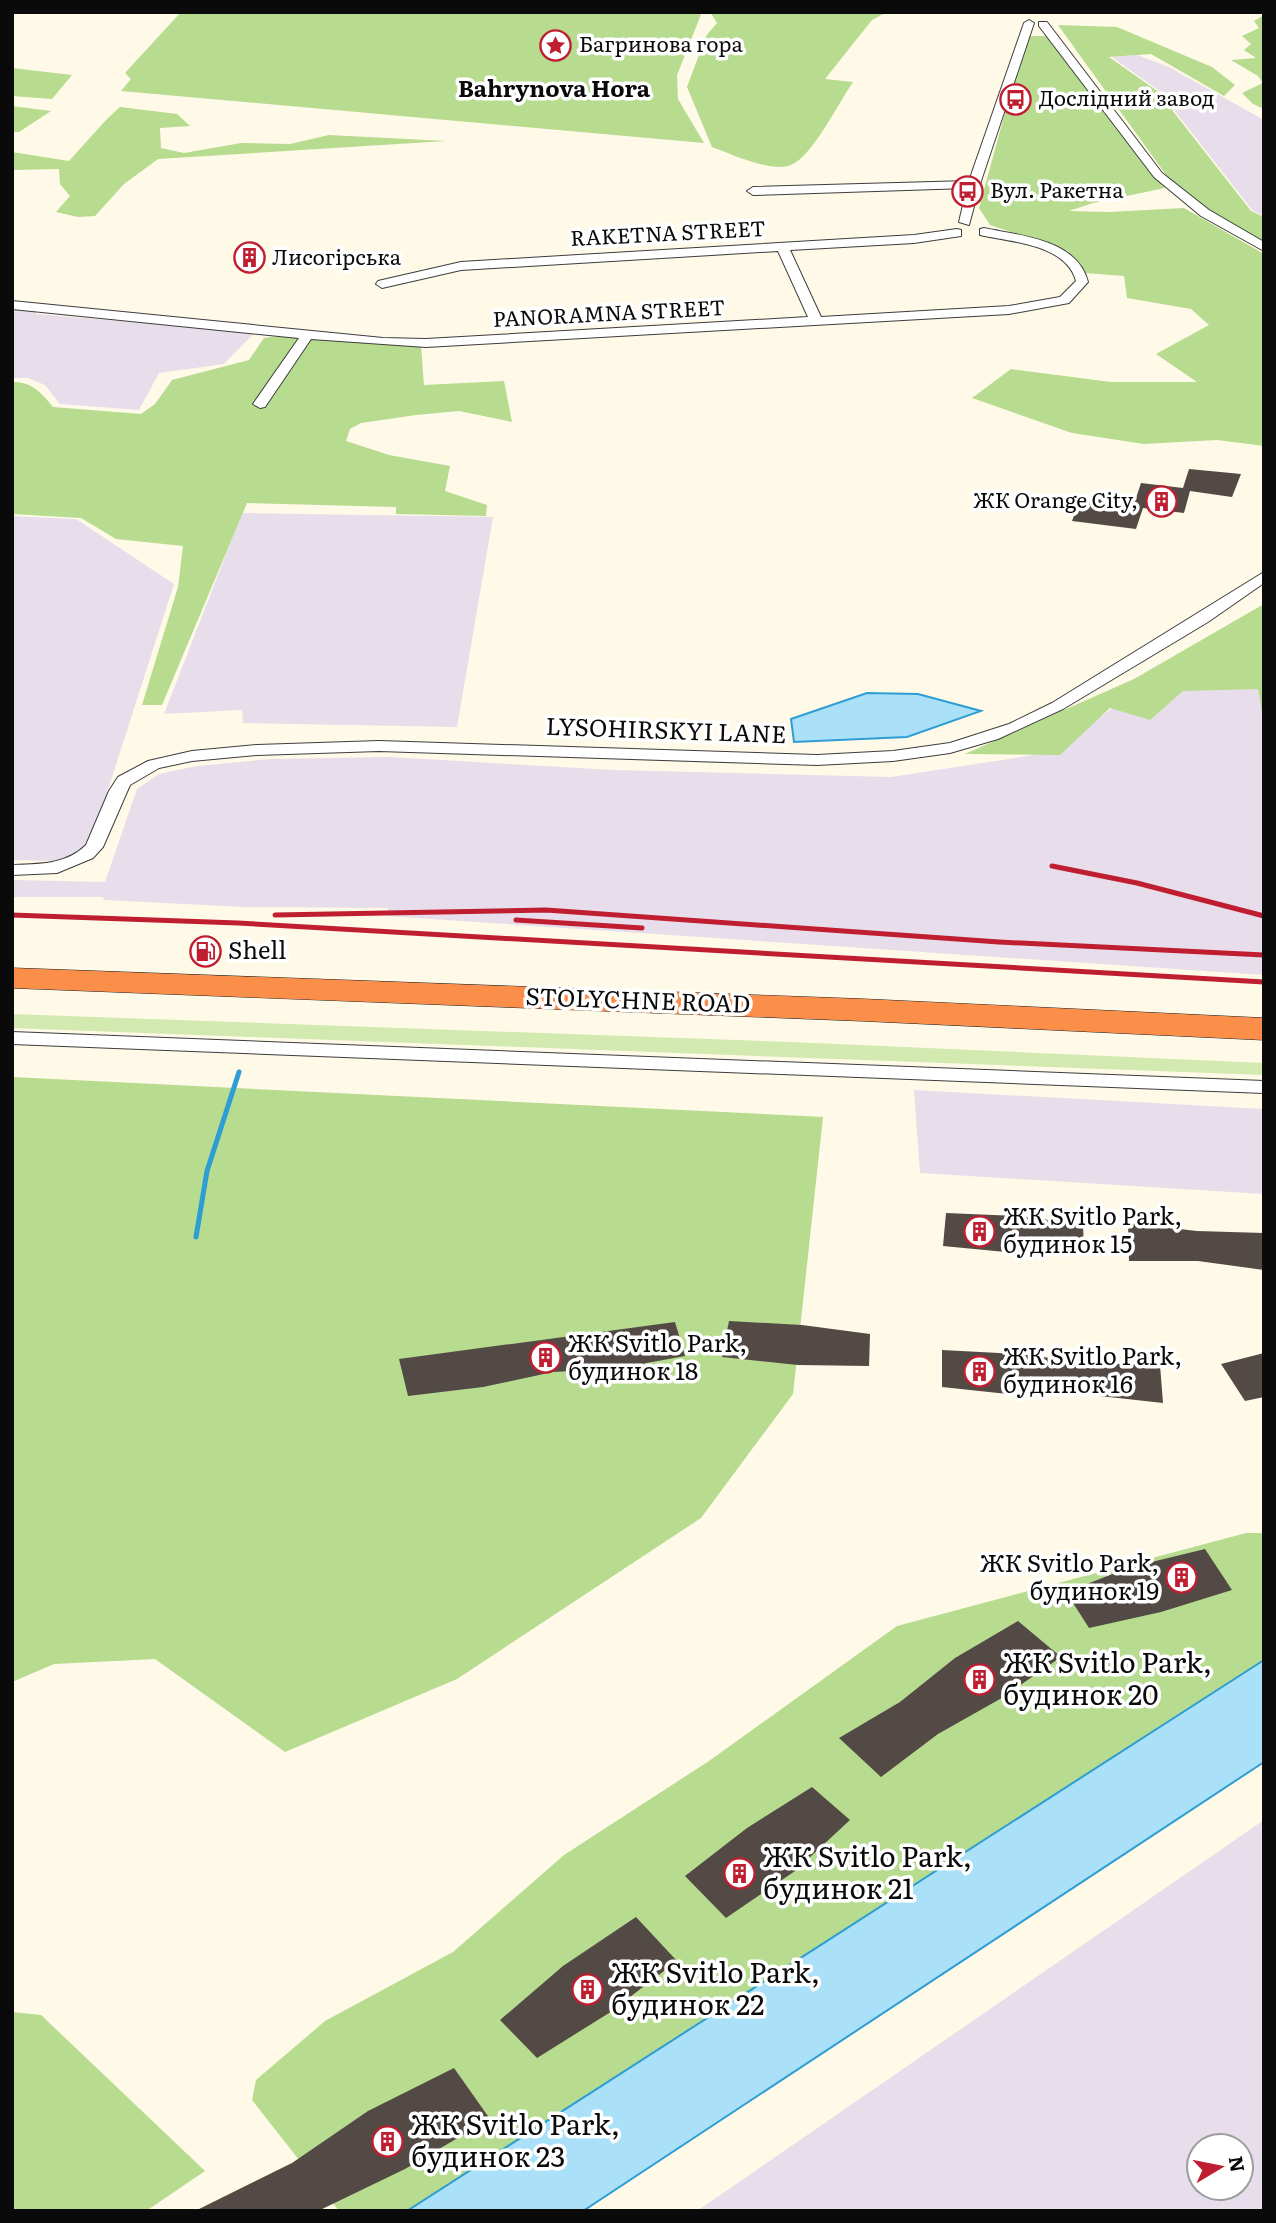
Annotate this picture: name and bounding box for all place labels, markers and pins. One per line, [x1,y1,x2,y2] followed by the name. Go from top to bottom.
[579,27,743,58] place label: Багринова гора
[539,28,573,62] place icon: Багринова гора
[1039,81,1215,112] place label: Дослідний завод
[999,82,1033,116] bus stop icon: Дослідний завод
[990,173,1124,204] place label: Вул. Ракетна
[950,174,984,208] bus stop icon: Вул. Ракетна
[272,240,402,271] place label: Лисогірська
[232,241,266,275] building icon: Лисогірська
[973,483,1138,514] place label: ЖК Orange City,
[1144,484,1178,518] building icon: ЖК Orange City,
[228,931,286,966] place label: Shell
[188,934,222,968] fuel station icon: Shell
[1003,1197,1182,1260] place label: ЖК Svitlo Park, будинок 15
[963,1214,997,1248] building icon: ЖК Svitlo Park, будинок 15
[568,1324,747,1387] place label: ЖК Svitlo Park, будинок 18
[1003,1337,1182,1400] place label: ЖК Svitlo Park, будинок 16
[528,1341,562,1375] building icon: ЖК Svitlo Park, будинок 18
[963,1354,997,1388] building icon: ЖК Svitlo Park, будинок 16
[980,1544,1159,1607] place label: ЖК Svitlo Park, будинок 19
[1165,1561,1199,1595] building icon: ЖК Svitlo Park, будинок 19
[1003,1640,1212,1714] place label: ЖК Svitlo Park, будинок 20
[963,1662,997,1696] building icon: ЖК Svitlo Park, будинок 20
[763,1834,972,1908] place label: ЖК Svitlo Park, будинок 21
[723,1856,757,1890] building icon: ЖК Svitlo Park, будинок 21
[611,1950,820,2024] place label: ЖК Svitlo Park, будинок 22
[571,1972,605,2006] building icon: ЖК Svitlo Park, будинок 22
[411,2102,620,2176] place label: ЖК Svitlo Park, будинок 23
[371,2124,405,2158] building icon: ЖК Svitlo Park, будинок 23

